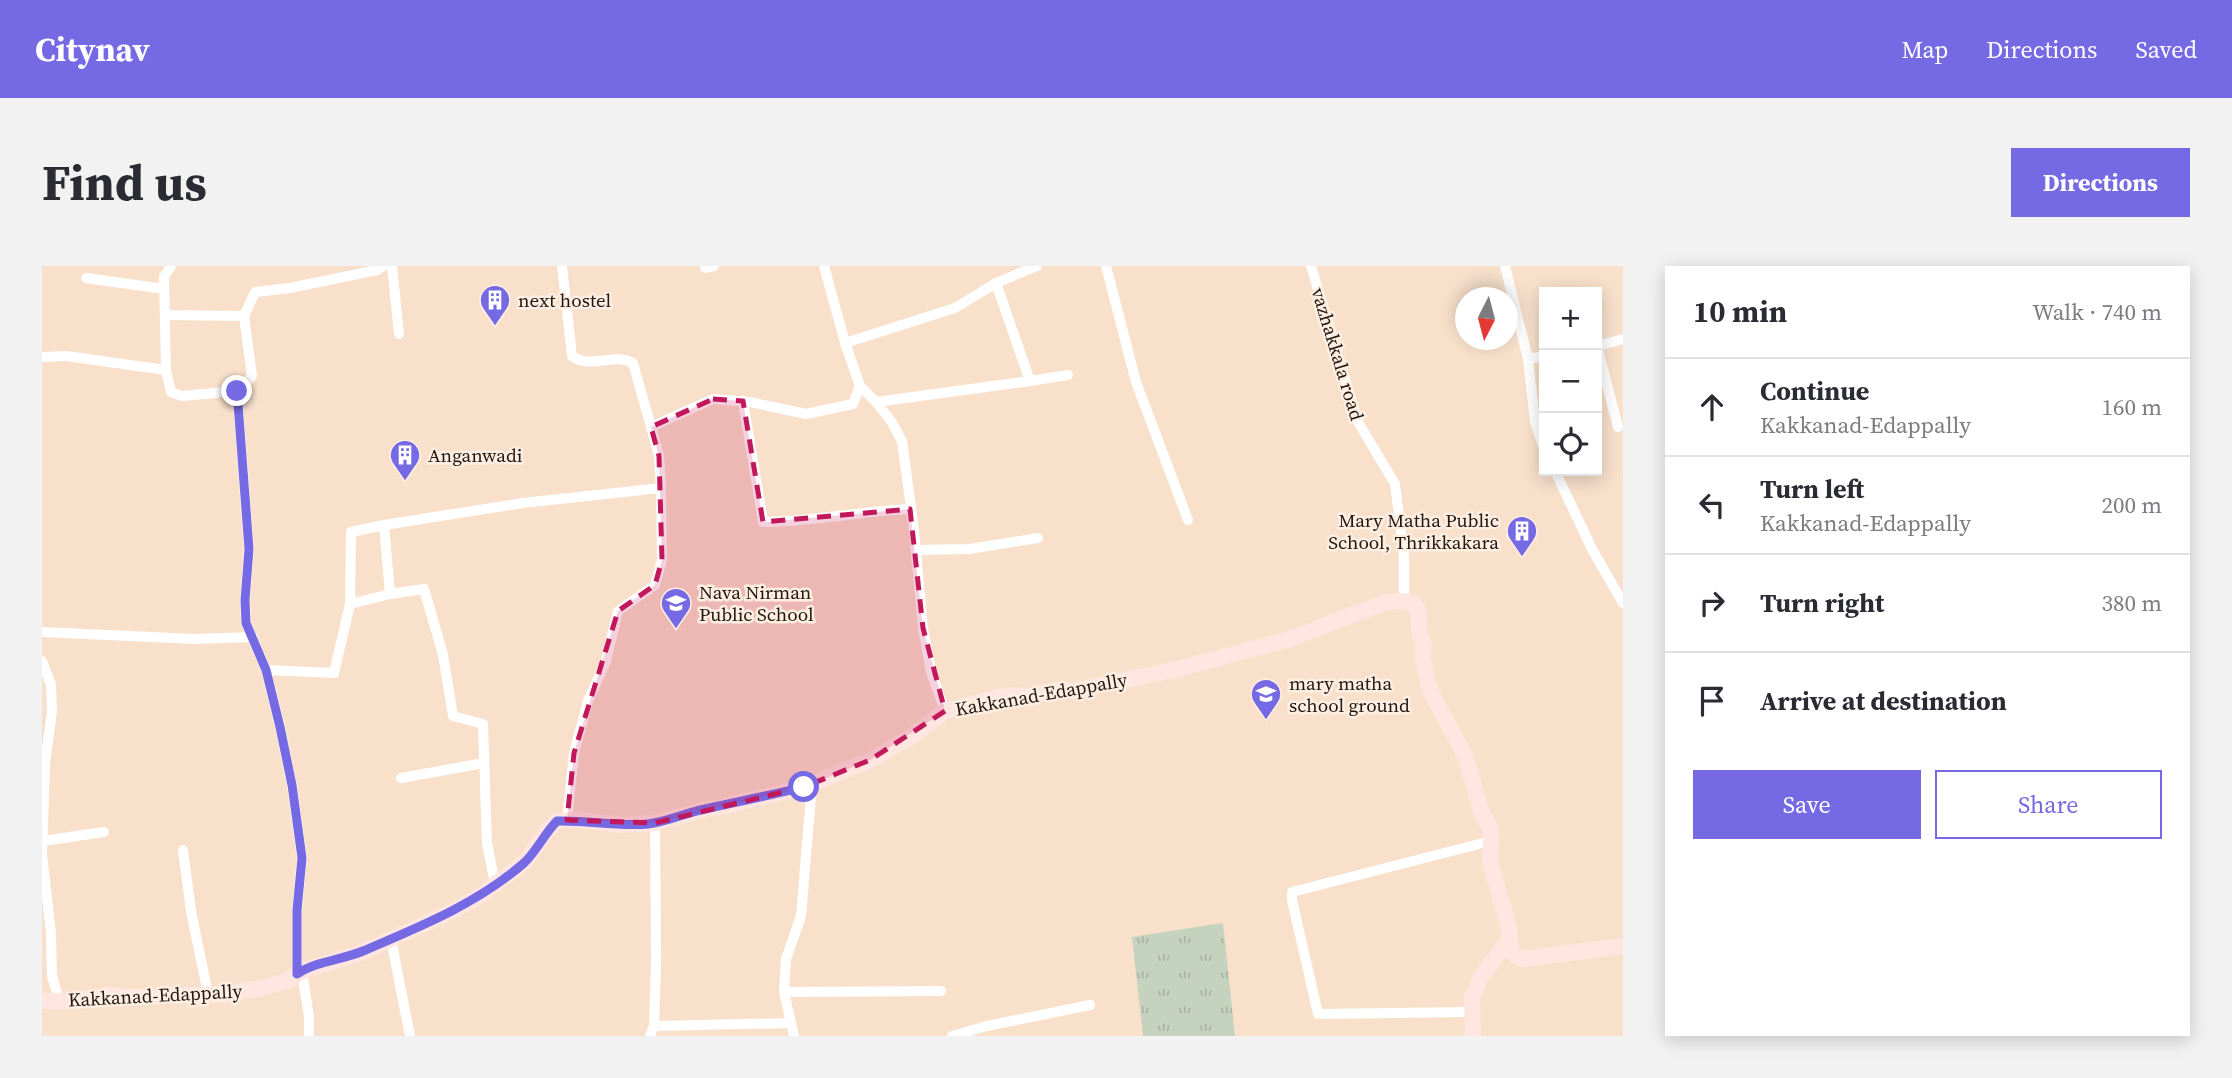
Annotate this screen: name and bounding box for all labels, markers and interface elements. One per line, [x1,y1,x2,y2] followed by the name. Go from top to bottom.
[35,27,150,72] text: Citynav
[1901,33,1948,66] text: Map
[1986,33,2097,66] text: Directions
[2135,33,2197,66] text: Saved
[2011,148,2190,217] button: Directions
[42,149,207,216] text: Find us
[478,283,512,327] building icon: next hostel
[1305,284,1371,424] street label: vazhakkala road
[518,287,612,313] place label: next hostel
[1455,287,1518,350] north arrow
[1539,287,1602,476] map controls
[1539,287,1602,350] button: +
[1693,291,1787,332] text: 10 min
[2032,296,2162,328] text: Walk · 740 m
[1539,350,1602,413] button: −
[1760,373,1869,409] text: Continue
[221,375,252,406] route end
[1693,388,1731,426] icon: ahead
[2101,391,2162,423] text: 160 m
[1760,409,1971,441] text: Kakkanad-Edappally
[1539,413,1602,476] button: locate
[388,438,422,482] building icon: Anganwadi
[428,442,523,468] place label: Anganwadi
[1760,471,1864,507] text: Turn left
[1693,486,1731,524] icon: left
[2101,489,2162,521] text: 200 m
[1328,507,1499,555] place label: Mary Matha Public School, Thrikkakara
[1760,507,1971,539] text: Kakkanad-Edappally
[1505,514,1539,558] building icon: Mary Matha Public School, Thrikkakara
[699,579,814,627] place label: Nava Nirman Public School
[1693,584,1731,622] icon: right
[1760,585,1884,621] text: Turn right
[659,586,693,630] school or university icon: Nava Nirman Public School
[2101,587,2162,619] text: 380 m
[953,666,1129,722] street label: Kakkanad-Edappally
[1289,670,1410,718] place label: mary matha school ground
[1249,677,1283,721] school or university icon: mary matha school ground
[1693,682,1731,720] icon: arrive
[1760,683,2007,719] text: Arrive at destination
[1693,770,1921,839] button: Save
[1935,770,2162,839] button: Share
[788,771,819,802] route start
[67,977,243,1013] street label: Kakkanad-Edappally

